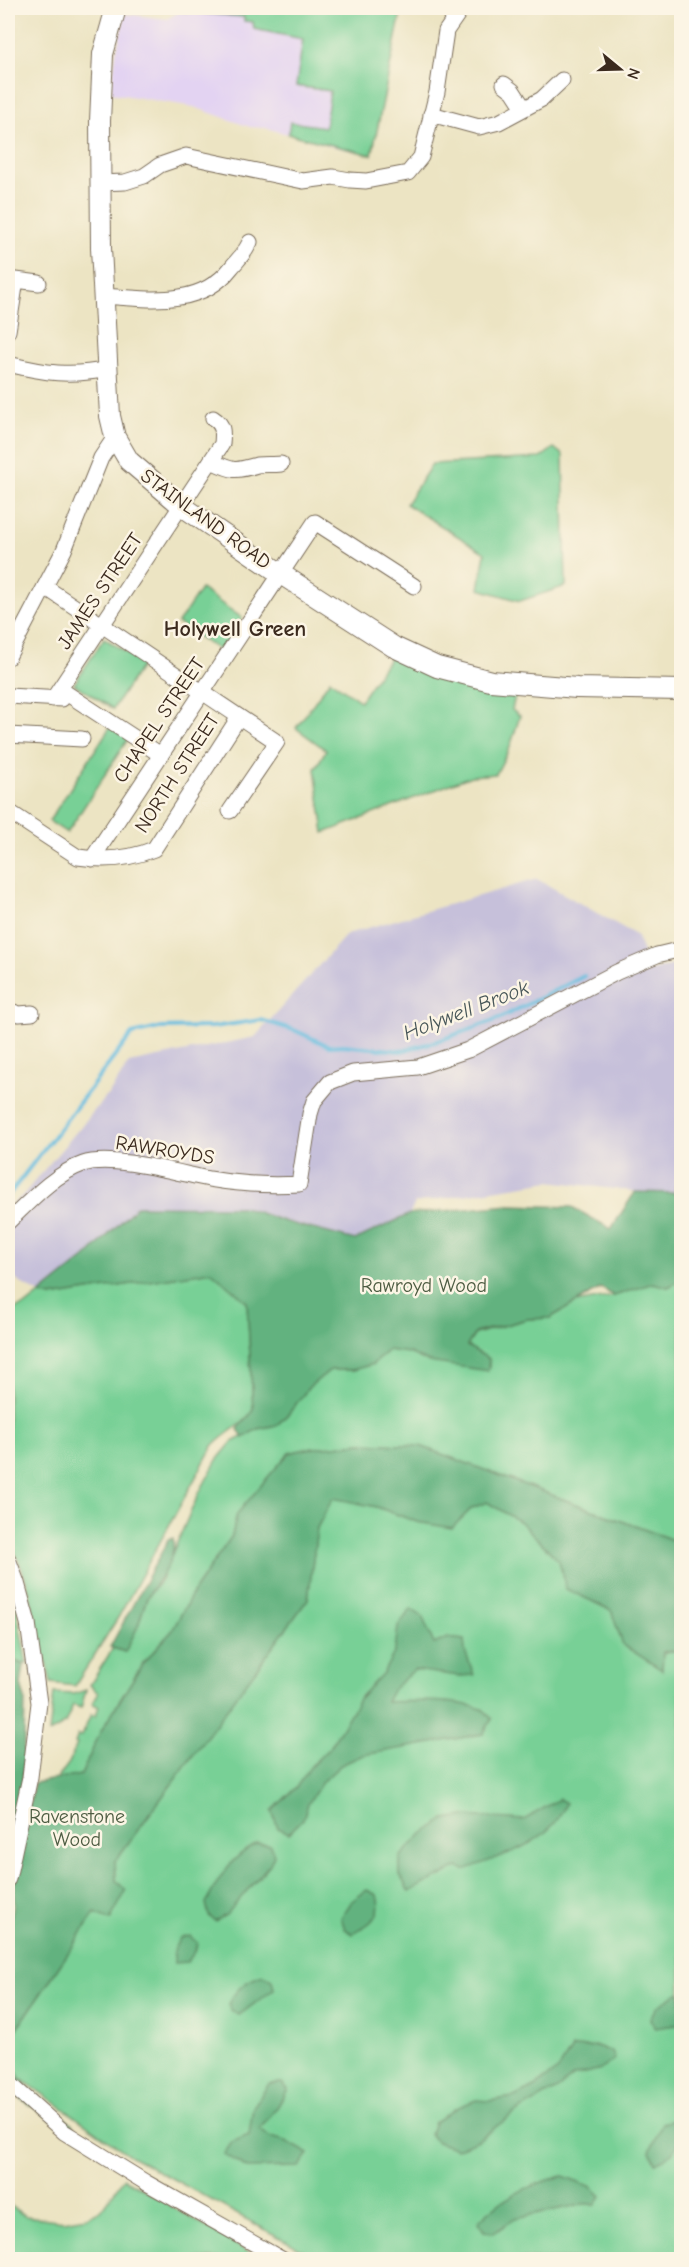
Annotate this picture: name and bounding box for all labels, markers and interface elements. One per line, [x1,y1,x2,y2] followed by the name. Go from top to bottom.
[590,39,650,99] north arrow
[623,66,643,81] text: N
[136,464,276,574] street label: STAINLAND ROAD
[53,528,148,654] street label: JAMES STREET
[164,616,306,642] district label: Holywell Green
[109,652,210,787] street label: CHAPEL STREET
[130,709,224,837] street label: NORTH STREET
[400,975,533,1045] water label: Holywell Brook
[114,1131,216,1169] street label: RAWROYDS
[361,1274,487,1297] park label: Rawroyd Wood
[29,1805,125,1851] park label: Ravenstone Wood

